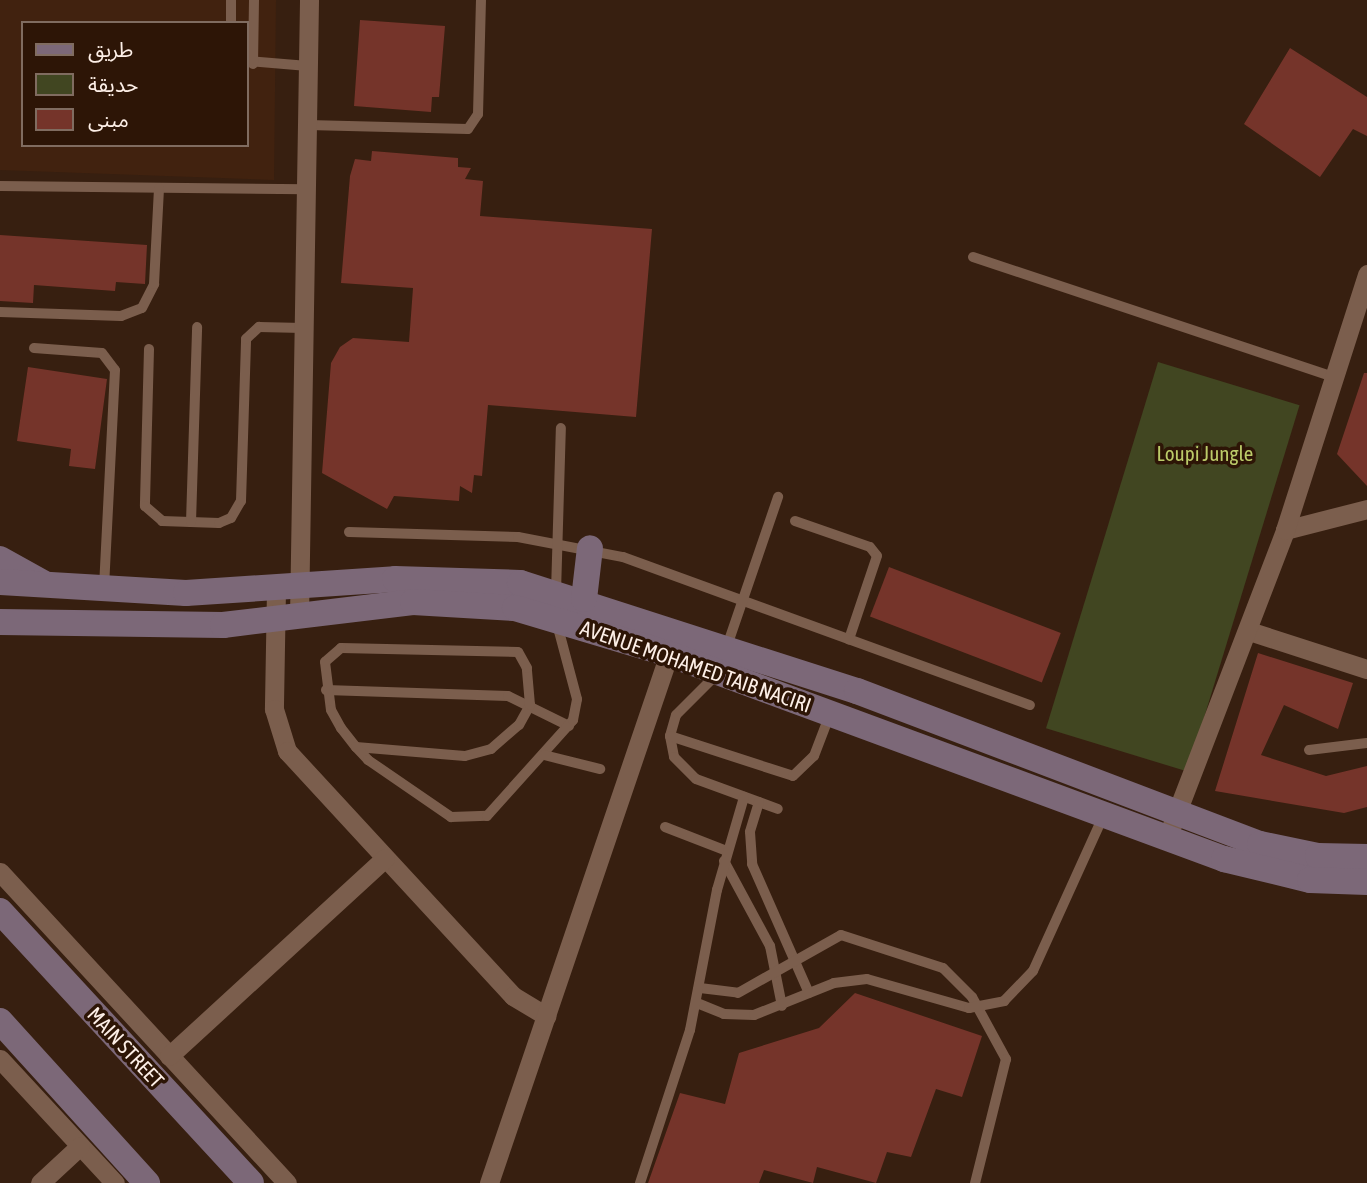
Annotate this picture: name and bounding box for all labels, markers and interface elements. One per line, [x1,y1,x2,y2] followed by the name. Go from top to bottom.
[21,21,248,147] legend
[88,37,133,61] text: طريق
[88,72,138,96] text: حديقة
[88,107,129,131] text: مبنى
[1157,440,1253,466] park label: Loupi Jungle
[577,615,815,717] street label: AVENUE MOHAMED TAIB NACIRI
[82,1002,170,1092] street label: MAIN STREET

